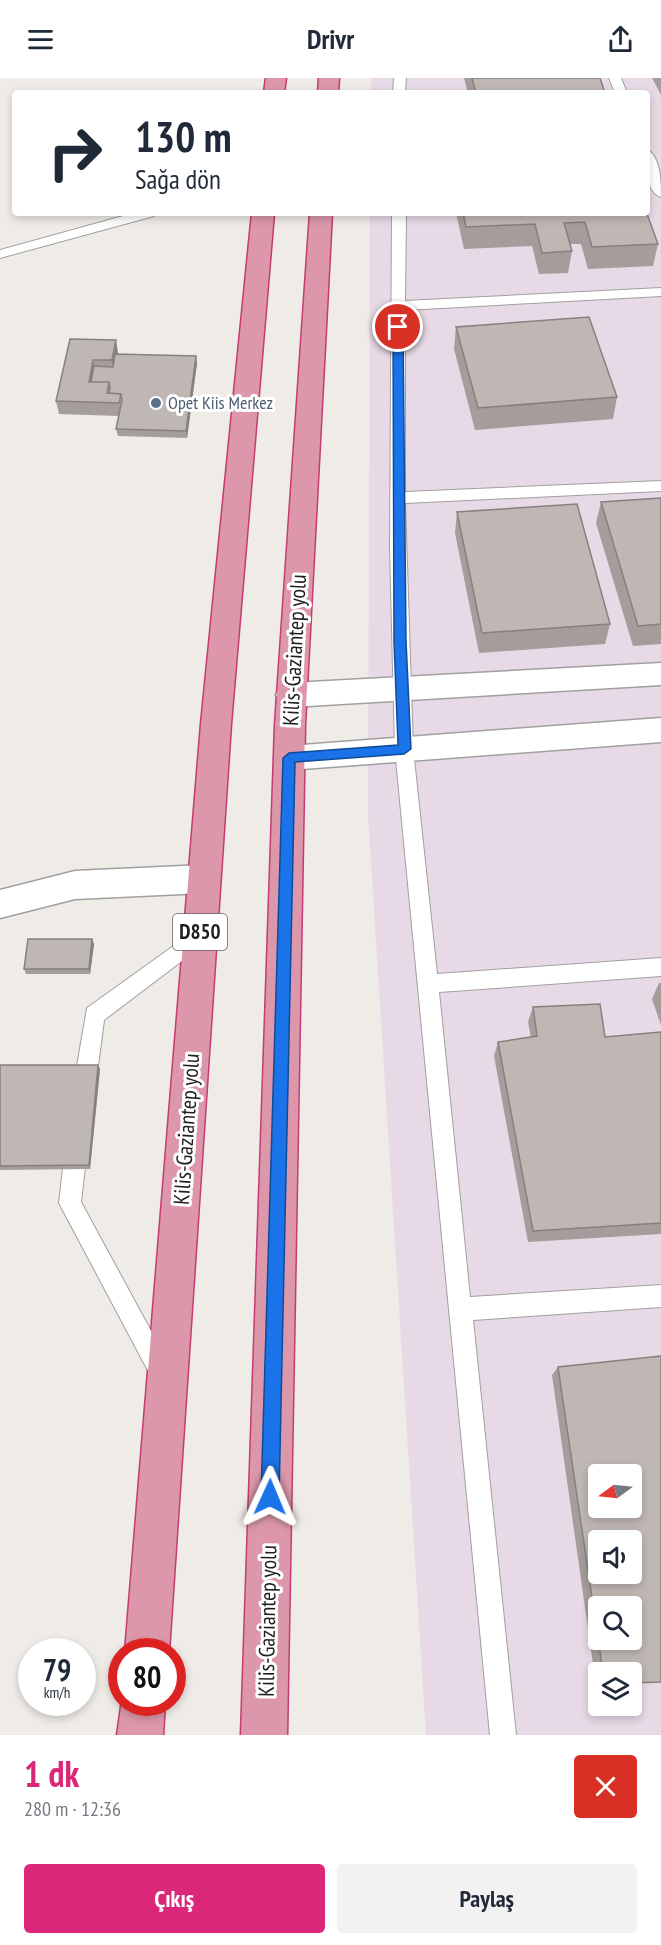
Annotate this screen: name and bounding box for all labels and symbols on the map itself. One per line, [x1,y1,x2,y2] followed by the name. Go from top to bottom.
[372,301,423,352] pin
[168,391,273,414] place label: Opet Kiis Merkez
[149,396,163,410] marker: Opet Kiis Merkez
[276,574,312,726] street label: Kilis-Gaziantep yolu
[173,914,227,950] road number: D850
[167,1052,205,1206] street label: Kilis-Gaziantep yolu
[588,1464,642,1518] north arrow
[238,1465,302,1529] position arrow
[252,1545,282,1697] street label: Kilis-Gaziantep yolu
[108,1638,186,1716] speed limit sign: 80

